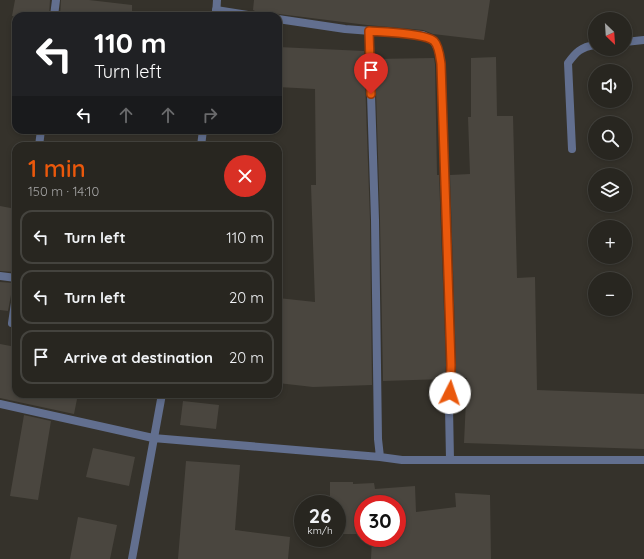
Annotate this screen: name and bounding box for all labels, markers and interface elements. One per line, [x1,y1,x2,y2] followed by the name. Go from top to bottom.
[588,12,632,56] north arrow
[588,12,632,316] map controls
[94,25,167,60] text: 110 m
[28,28,80,80] icon: left
[354,53,388,94] pin
[360,59,382,81] icon: arrive
[94,60,162,83] text: Turn left
[588,64,632,108] button: sound
[73,104,95,126] icon: left
[115,104,137,126] icon: ahead
[157,104,179,126] icon: ahead
[199,104,221,126] icon: right
[588,116,632,160] button: search
[28,153,86,183] text: 1 min
[224,155,266,197] button: close
[588,168,632,212] button: layers
[28,183,99,199] text: 150 m · 14:10
[588,220,632,264] button: +
[30,226,52,248] icon: left
[64,228,126,247] text: Turn left
[226,228,264,247] text: 110 m
[588,272,632,316] button: −
[30,286,52,308] icon: left
[64,288,126,307] text: Turn left
[229,288,264,307] text: 20 m
[30,346,52,368] icon: arrive
[64,348,213,367] text: Arrive at destination
[229,348,264,367] text: 20 m
[429,372,471,414] position arrow
[354,495,406,547] speed limit sign: 30
[309,503,331,528] text: 26
[307,524,333,537] text: km/h

